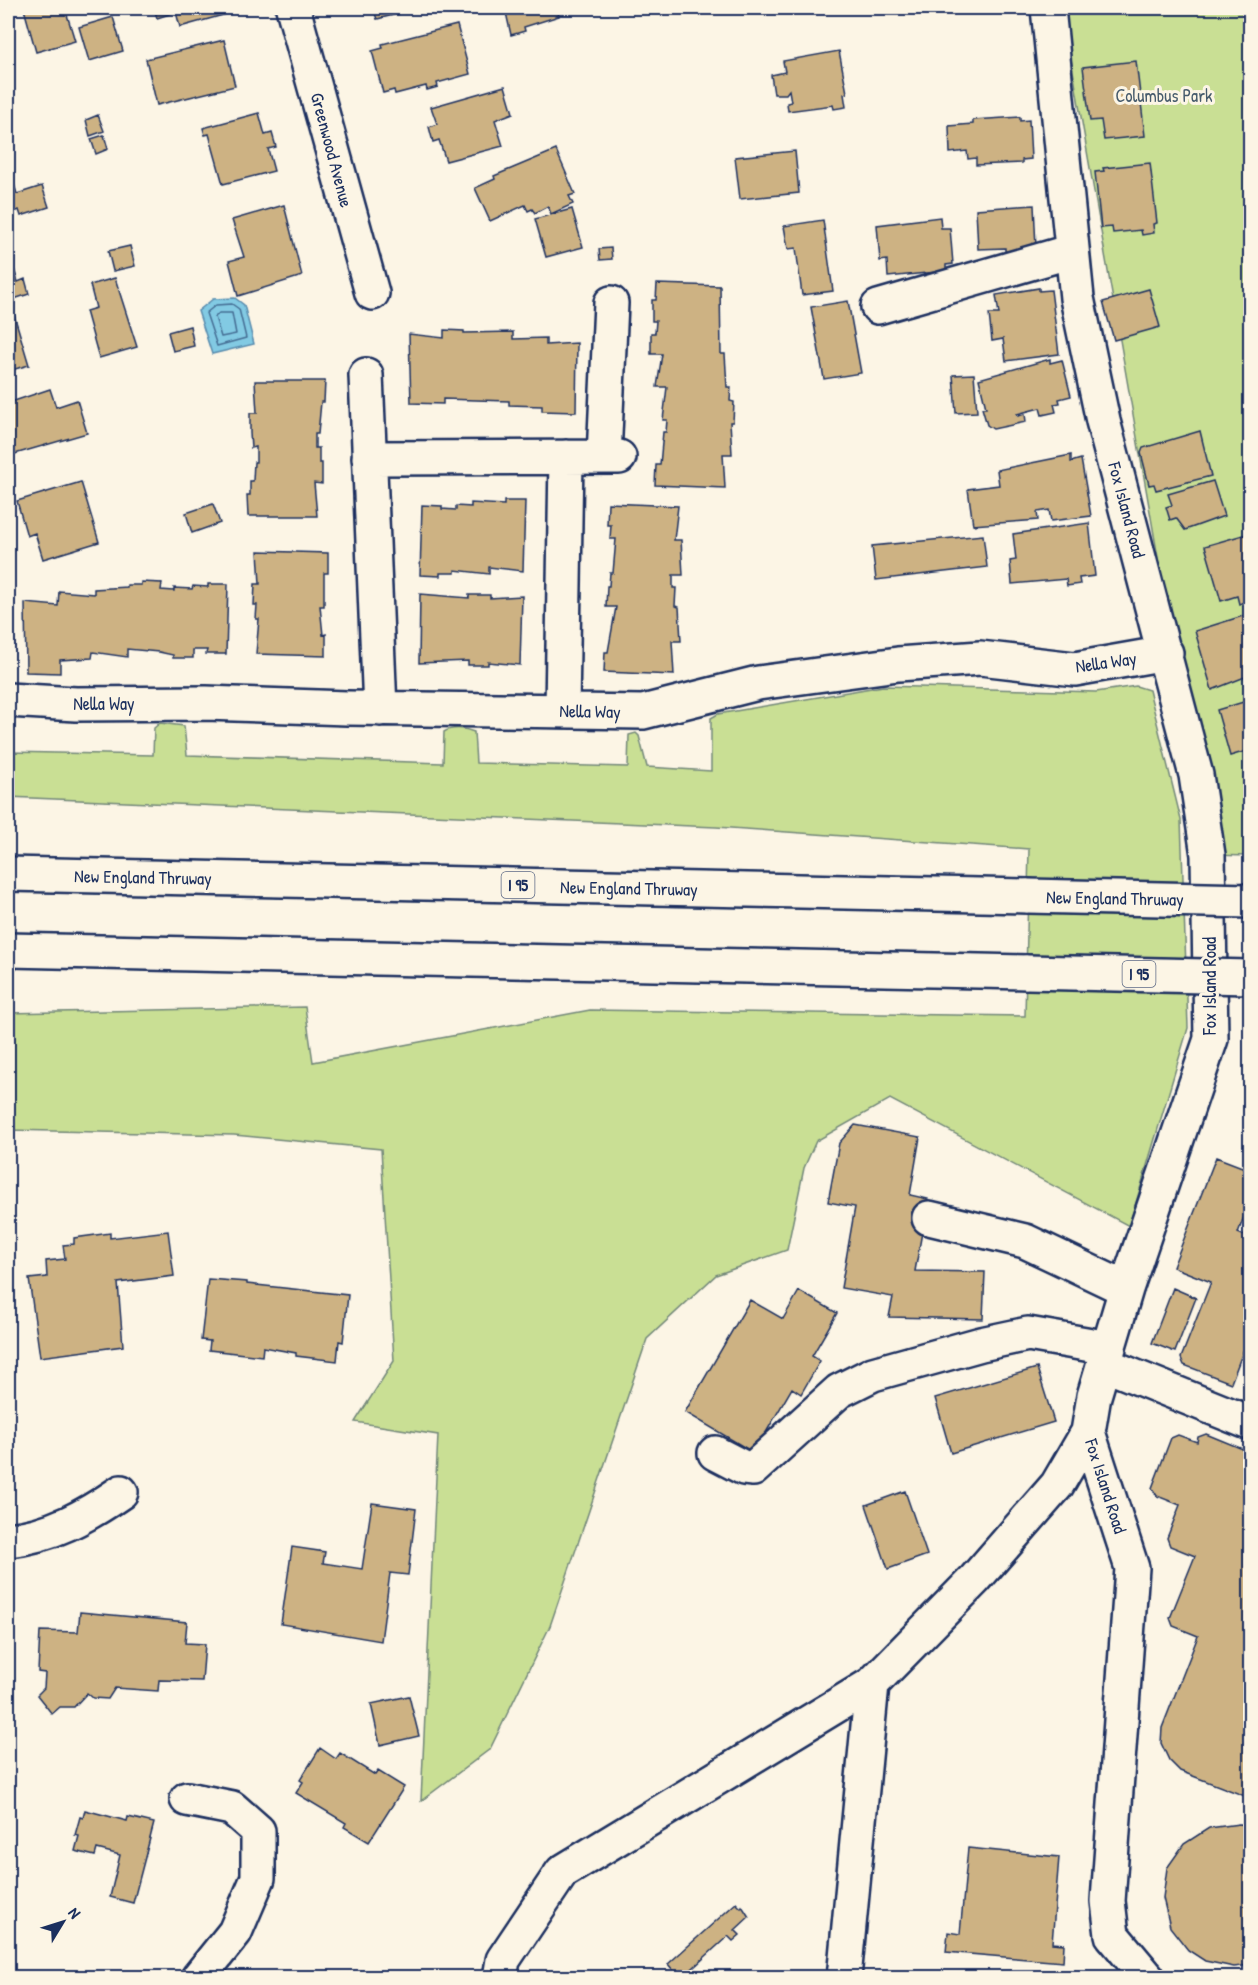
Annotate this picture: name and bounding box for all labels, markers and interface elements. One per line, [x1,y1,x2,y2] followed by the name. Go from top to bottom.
[1115,83,1213,108] park label: Columbus Park
[305,90,359,210] street label: Greenwood Avenue
[1102,458,1152,561] street label: Fox Island Road
[1074,645,1139,679] street label: Nella Way
[73,691,135,716] street label: Nella Way
[559,698,621,724] street label: Nella Way
[74,863,212,891] street label: New England Thruway
[502,872,534,898] road number: I 95
[560,874,698,902] street label: New England Thruway
[1046,884,1184,912] street label: New England Thruway
[1197,937,1222,1036] street label: Fox Island Road
[1122,961,1156,987] road number: I 95
[1079,1435,1133,1536] street label: Fox Island Road
[33,1892,93,1952] north arrow
[64,1903,86,1923] text: N

